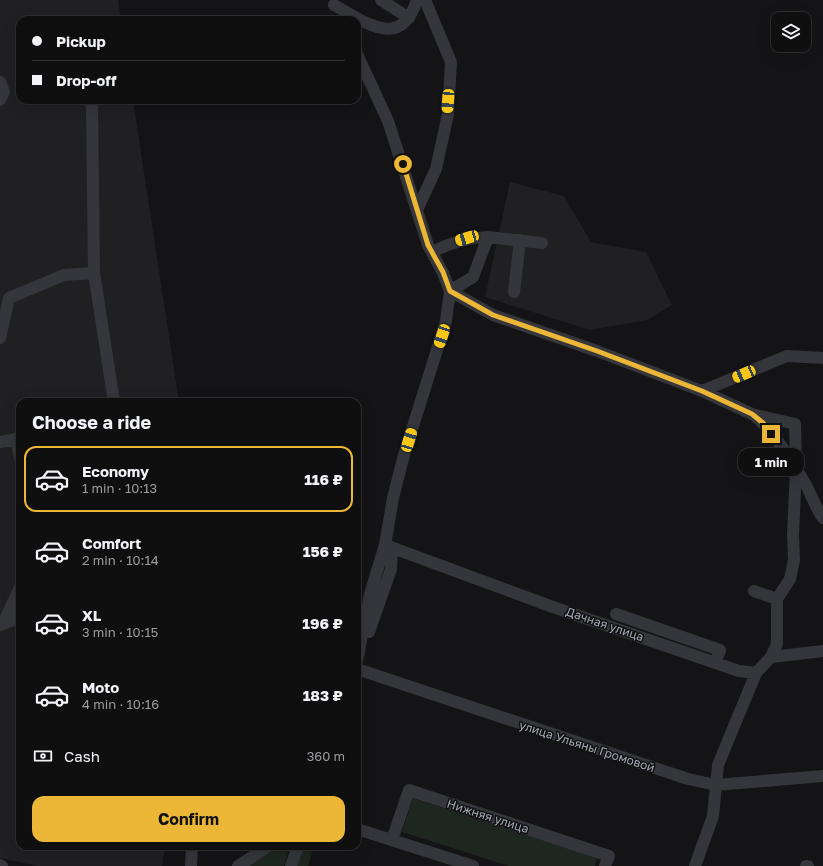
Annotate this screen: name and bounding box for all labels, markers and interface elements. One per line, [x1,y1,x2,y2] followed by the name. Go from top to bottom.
[771,12,811,52] map controls
[771,12,811,52] button: layers
[56,32,106,50] text: Pickup
[56,71,116,89] text: Drop-off
[441,89,455,113] car
[394,155,412,173] route start
[454,229,480,247] car
[433,323,451,349] car
[731,364,757,384] car
[32,411,151,433] text: Choose a ride
[762,425,780,443] route end
[400,427,418,453] car
[738,448,804,476] callout: 1 min
[755,454,787,470] text: 1 min
[34,461,70,497] icon: car
[82,462,149,480] text: Economy
[304,470,343,488] text: 116 ₽
[82,480,157,496] text: 1 min · 10:13
[34,533,70,569] icon: car
[82,534,141,552] text: Comfort
[303,542,343,560] text: 156 ₽
[82,552,159,568] text: 2 min · 10:14
[564,604,646,644] street label: Дачная улица
[34,605,70,641] icon: car
[82,606,101,624] text: XL
[302,614,343,632] text: 196 ₽
[82,624,158,640] text: 3 min · 10:15
[34,677,70,713] icon: car
[82,678,119,696] text: Moto
[303,686,343,704] text: 183 ₽
[82,696,159,712] text: 4 min · 10:16
[517,717,657,775] street label: улица Ульяны Громовой
[32,745,54,767] icon: cash
[64,747,100,765] text: Cash
[307,748,345,764] text: 360 m
[32,796,345,842] button: Confirm
[445,796,531,836] street label: Нижняя улица

